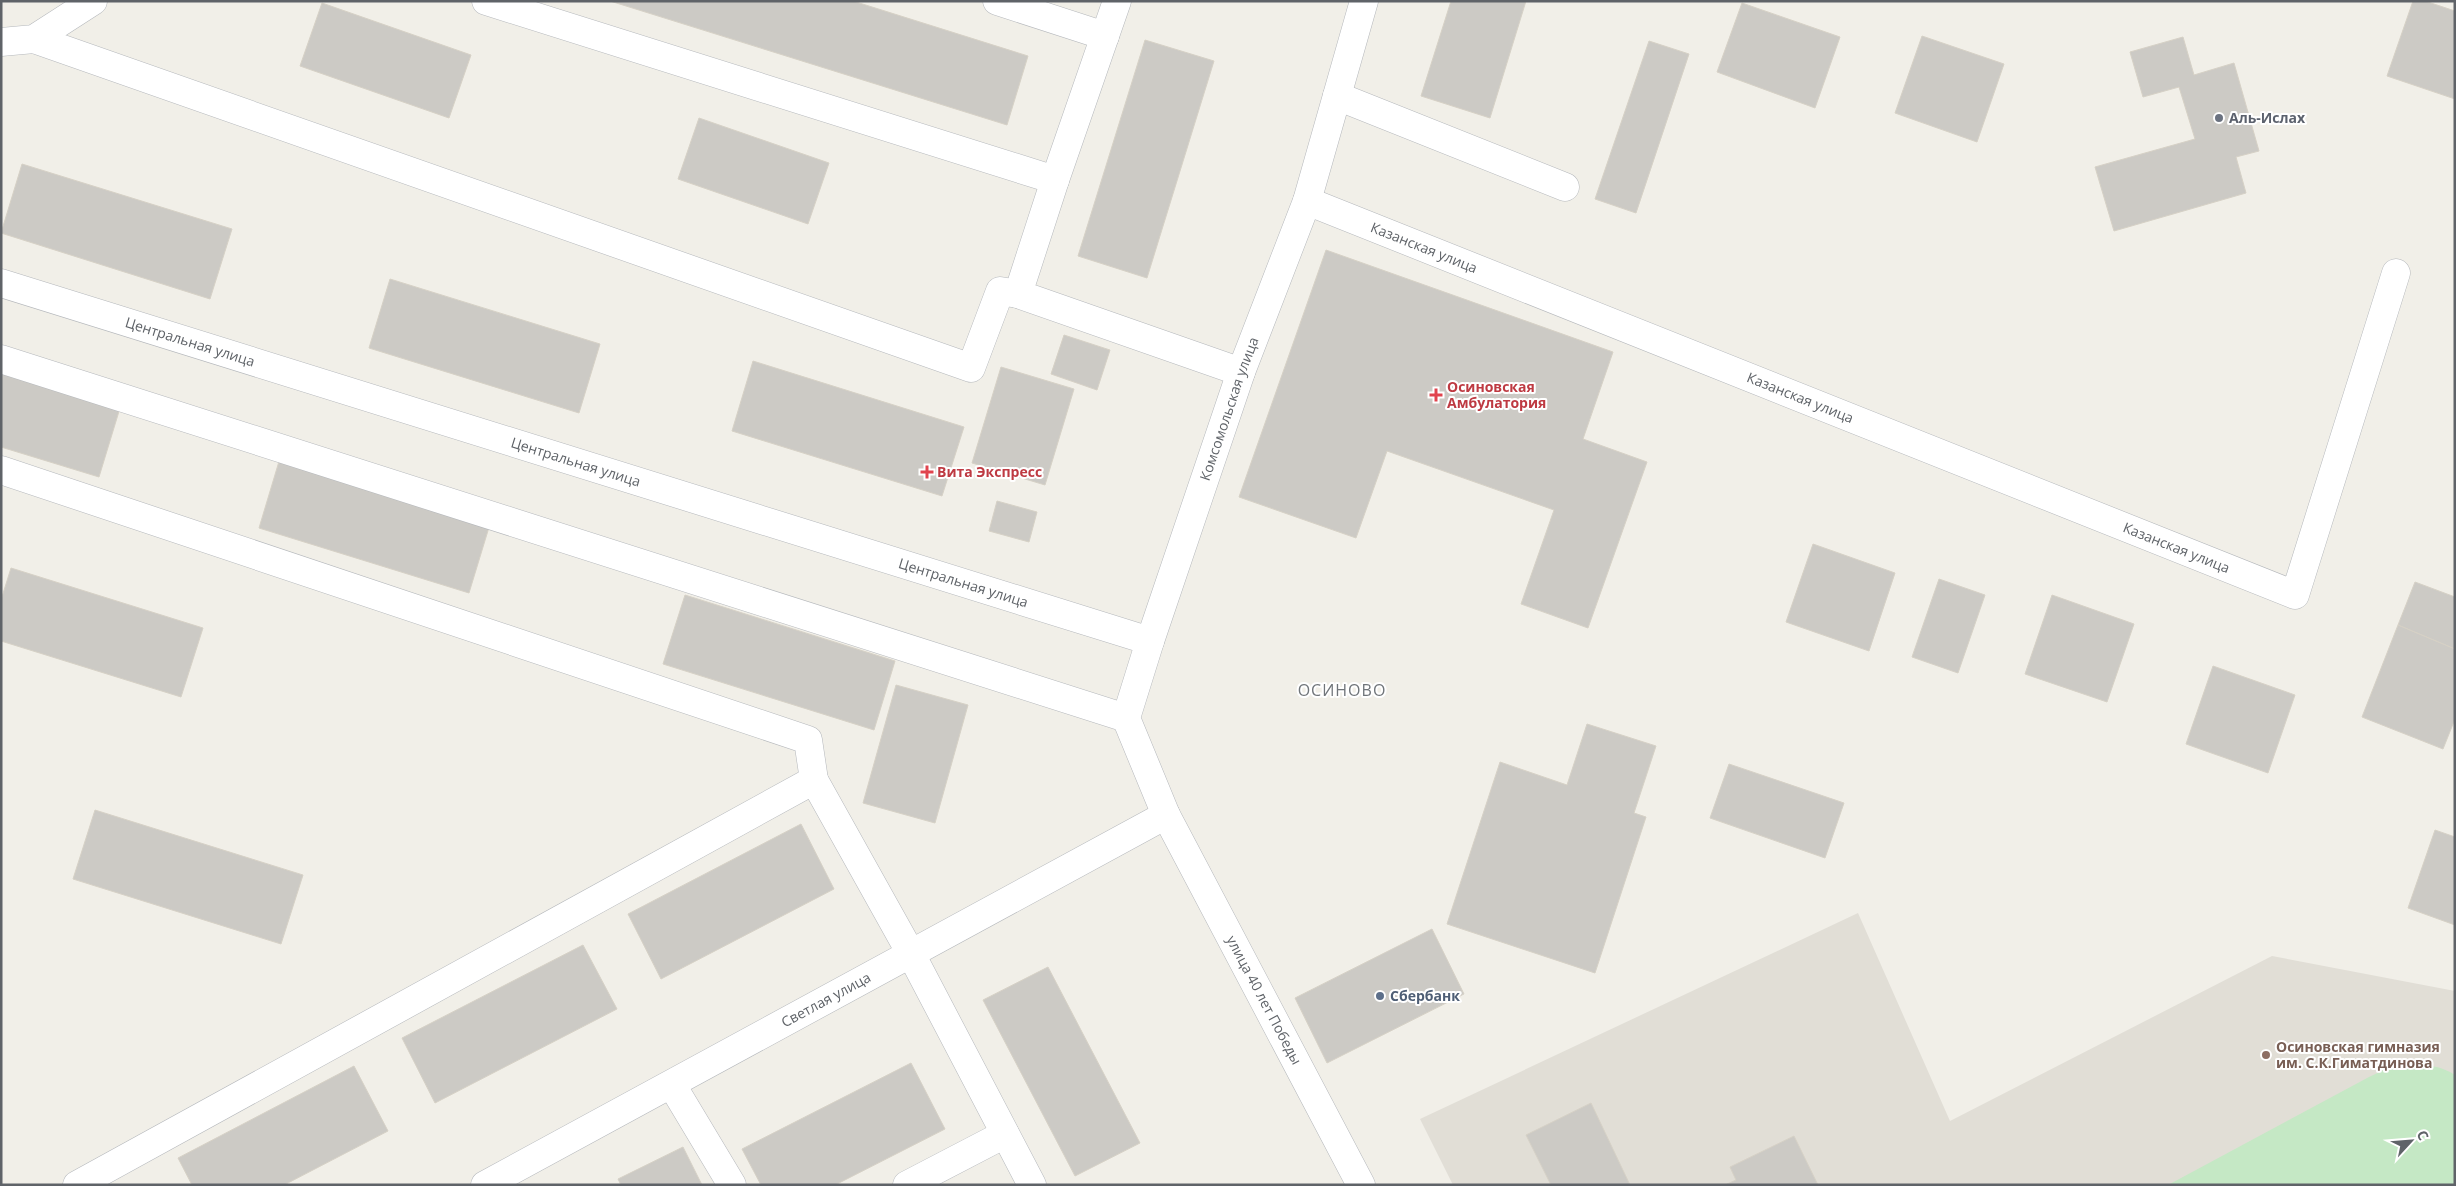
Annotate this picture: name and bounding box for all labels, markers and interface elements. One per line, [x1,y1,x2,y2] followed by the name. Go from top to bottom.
[2229,108,2306,127] place label: Аль-Ислах
[2213,112,2225,124] marker: Аль-Ислах
[1368,217,1480,277] street label: Казанская улица
[123,312,257,371] street label: Центральная улица
[1195,334,1263,483] street label: Комсомольская улица
[1744,367,1857,427] street label: Казанская улица
[1447,377,1546,412] place label: Осиновская Амбулатория
[1429,388,1443,402] marker: Осиновская Амбулатория
[509,432,643,491] street label: Центральная улица
[937,462,1042,481] place label: Вита Экспресс
[921,466,933,478] marker: Вита Экспресс
[2120,517,2233,577] street label: Казанская улица
[896,553,1031,611] street label: Центральная улица
[1298,679,1386,701] district label: ОСИНОВО
[1222,932,1307,1068] street label: улица 40 лет Победы
[778,967,874,1031] street label: Светлая улица
[1390,986,1460,1005] place label: Сбербанк
[1374,990,1386,1002] marker: Сбербанк
[2276,1037,2440,1072] place label: Осиновская гимназия им. С.К.Гиматдинова
[2260,1049,2272,1061] marker: Осиновская гимназия им. С.К.Гиматдинова
[2386,1116,2436,1166] north arrow
[2413,1127,2434,1143] text: С

